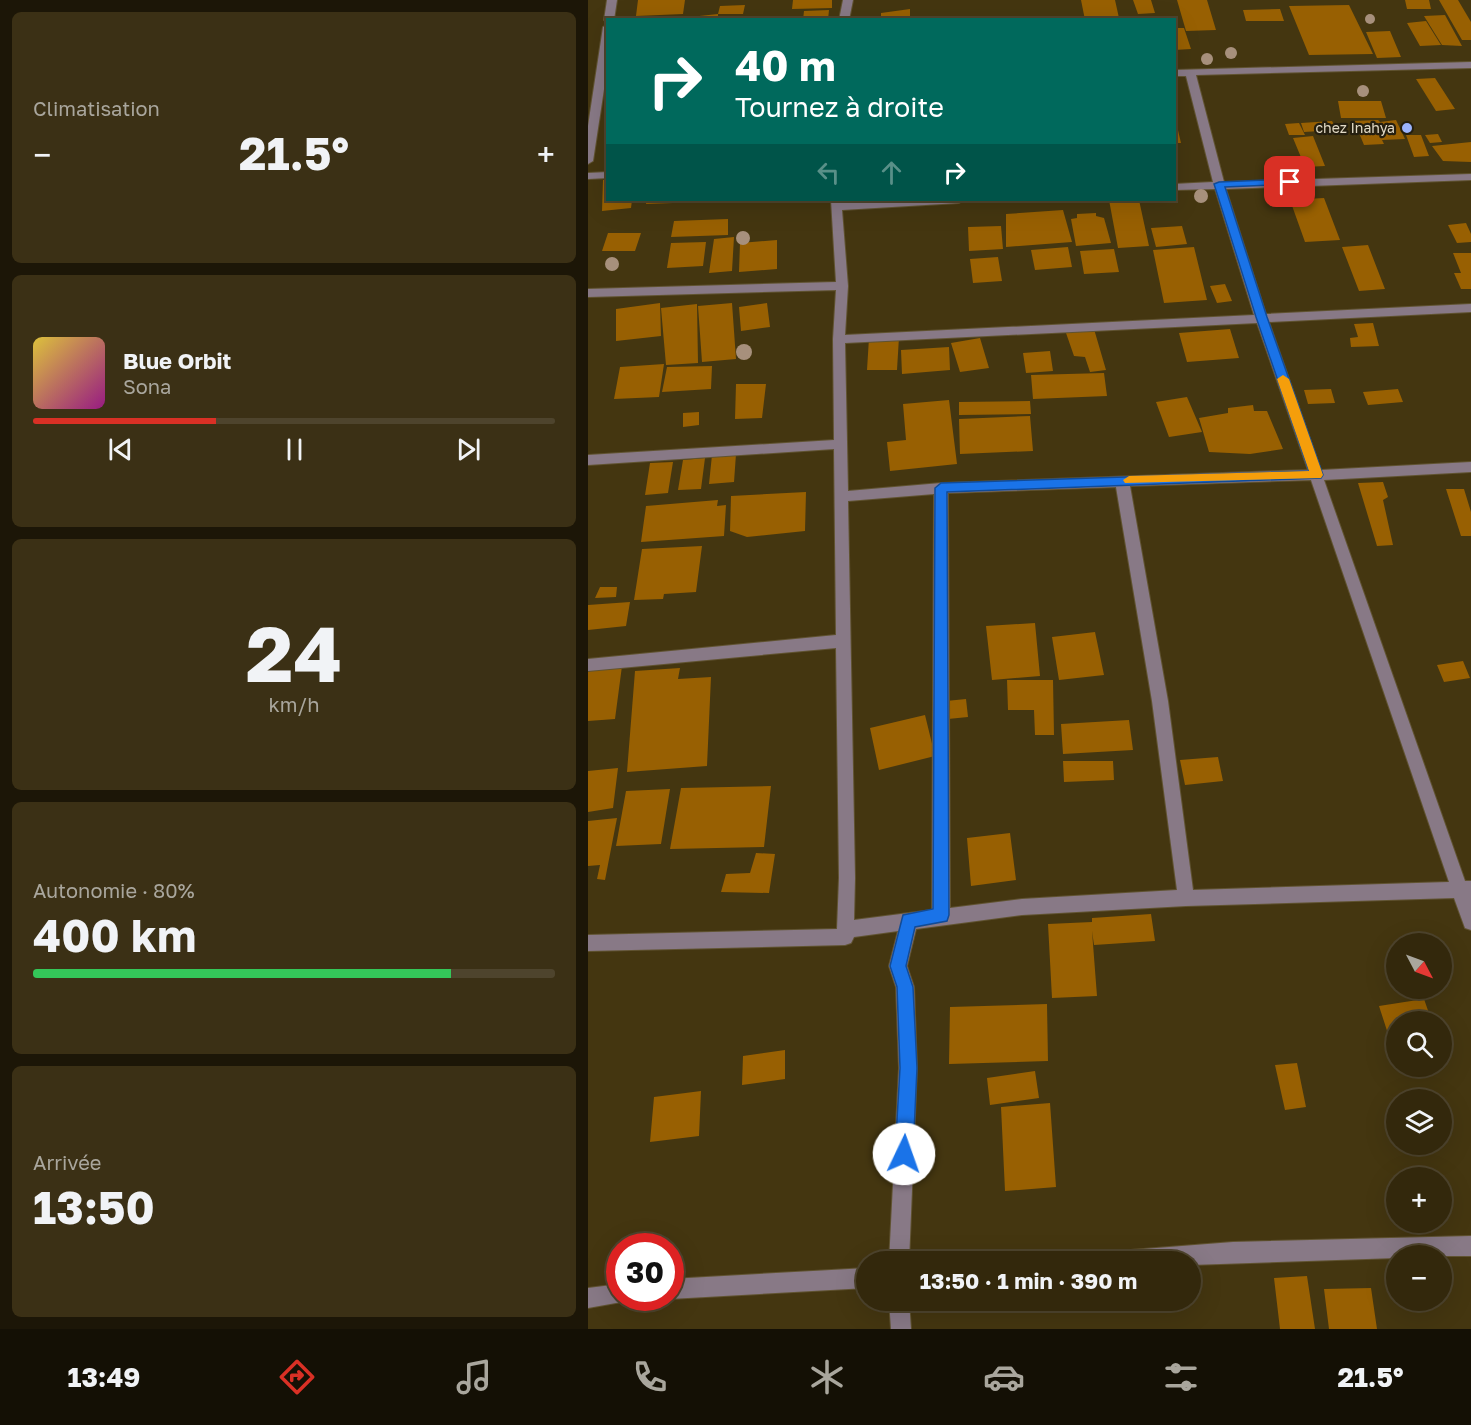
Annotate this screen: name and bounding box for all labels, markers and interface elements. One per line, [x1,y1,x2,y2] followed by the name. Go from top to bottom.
[735,40,836,90] text: 40 m
[636,42,714,120] icon: right
[735,91,944,123] text: Tournez à droite
[33,96,160,120] text: Climatisation
[1315,119,1395,136] place label: chez Inahya
[1400,121,1414,135] marker: chez Inahya
[239,126,349,180] text: 21.5°
[33,135,51,174] text: −
[537,135,555,174] text: +
[812,156,845,189] icon: left
[875,156,908,189] icon: ahead
[938,156,971,189] icon: right
[1264,156,1315,207] pin
[1273,165,1306,198] icon: arrive
[123,347,231,374] text: Blue Orbit
[123,374,171,398] text: Sona
[104,433,137,466] icon: previous
[278,433,311,466] icon: pause
[452,433,485,466] icon: next
[246,606,342,699] text: 24
[269,692,319,716] text: km/h
[33,878,194,902] text: Autonomie · 80%
[33,908,196,962] text: 400 km
[1386,933,1452,999] north arrow
[1386,933,1452,1311] map controls
[1386,1011,1452,1077] button: search
[1386,1089,1452,1155] button: layers
[872,1122,936,1186] position arrow
[33,1150,101,1174] text: Arrivée
[1386,1167,1452,1233] button: +
[33,1180,155,1234] text: 13:50
[606,1233,684,1311] speed limit sign: 30
[1386,1245,1452,1311] button: −
[920,1267,1137,1294] text: 13:50 · 1 min · 390 m
[276,1356,318,1398] icon: directions
[453,1356,495,1398] icon: music
[629,1356,671,1398] icon: phone
[806,1356,848,1398] icon: climate
[983,1356,1025,1398] icon: car
[1160,1356,1202,1398] icon: filters
[67,1361,141,1393] text: 13:49
[1337,1361,1403,1393] text: 21.5°

